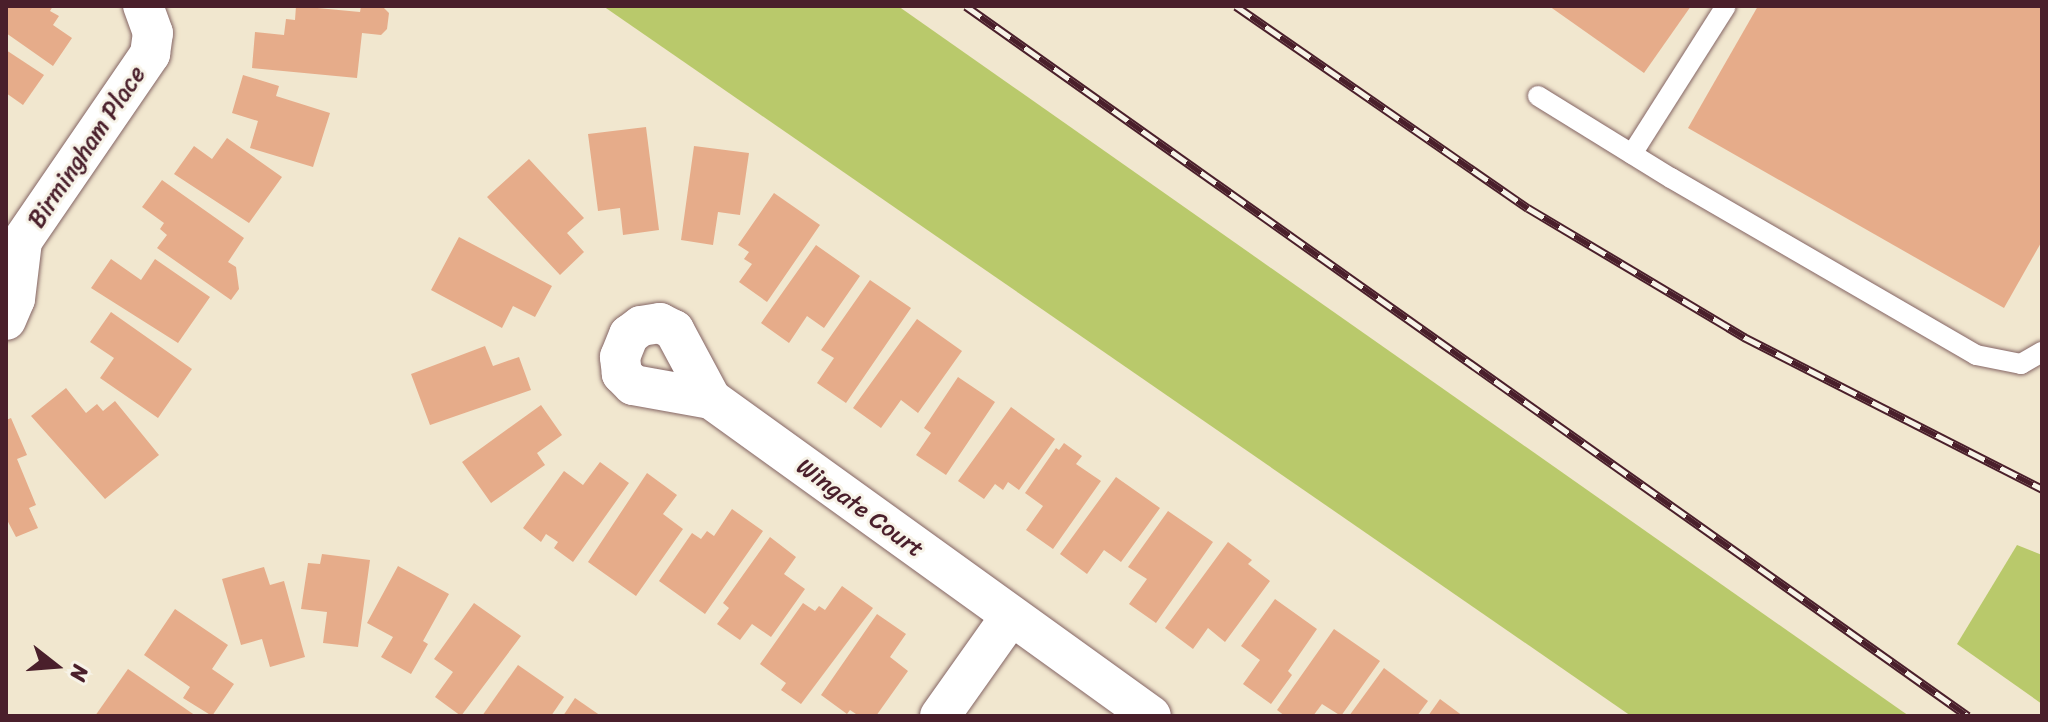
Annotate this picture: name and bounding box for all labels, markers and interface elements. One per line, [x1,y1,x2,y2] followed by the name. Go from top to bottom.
[22,61,152,233] street label: Birmingham Place
[791,452,929,564] street label: Wingate Court
[16,626,96,706] north arrow
[59,660,100,686] text: N

